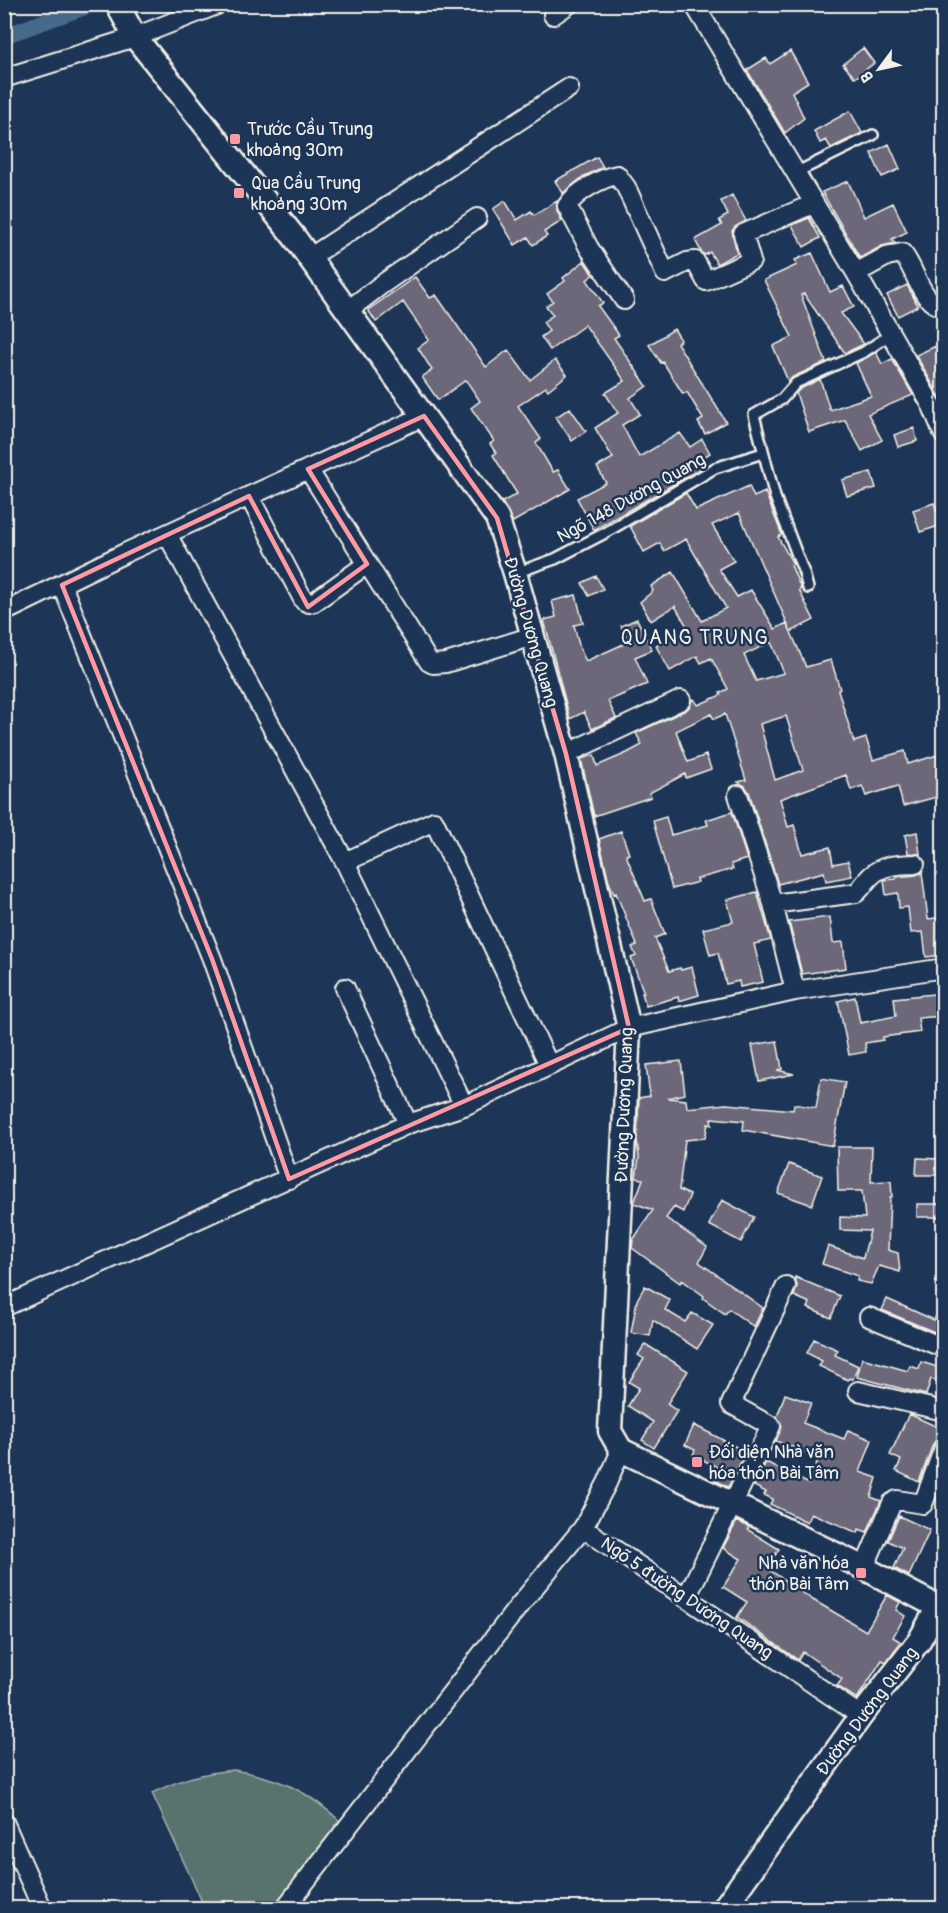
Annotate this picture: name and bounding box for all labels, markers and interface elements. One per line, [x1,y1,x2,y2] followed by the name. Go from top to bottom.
[849,39,909,99] north arrow
[856,67,878,86] text: B
[247,117,373,162] place label: Trước Cầu Trung khoảng 30m
[228,132,242,146] marker: Trước Cầu Trung khoảng 30m
[251,171,361,216] place label: Qua Cầu Trung khoảng 30m
[232,186,246,200] marker: Qua Cầu Trung khoảng 30m
[553,448,709,549] street label: Ngõ 148 Dương Quang
[498,554,563,710] street label: Đường Dương Quang
[621,625,769,650] district label: QUANG TRUNG
[610,1027,639,1183] street label: Đường Dương Quang
[709,1441,839,1485] place label: Đối diện Nhà văn hóa thôn Bài Tâm
[690,1455,704,1469] marker: Đối diện Nhà văn hóa thôn Bài Tâm
[596,1532,777,1665] street label: Ngõ 5 đường Dương Quang
[748,1552,849,1596] place label: Nhà văn hóa thôn Bài Tâm
[854,1566,868,1580] marker: Nhà văn hóa thôn Bài Tâm
[811,1642,923,1780] street label: Đường Dương Quang

